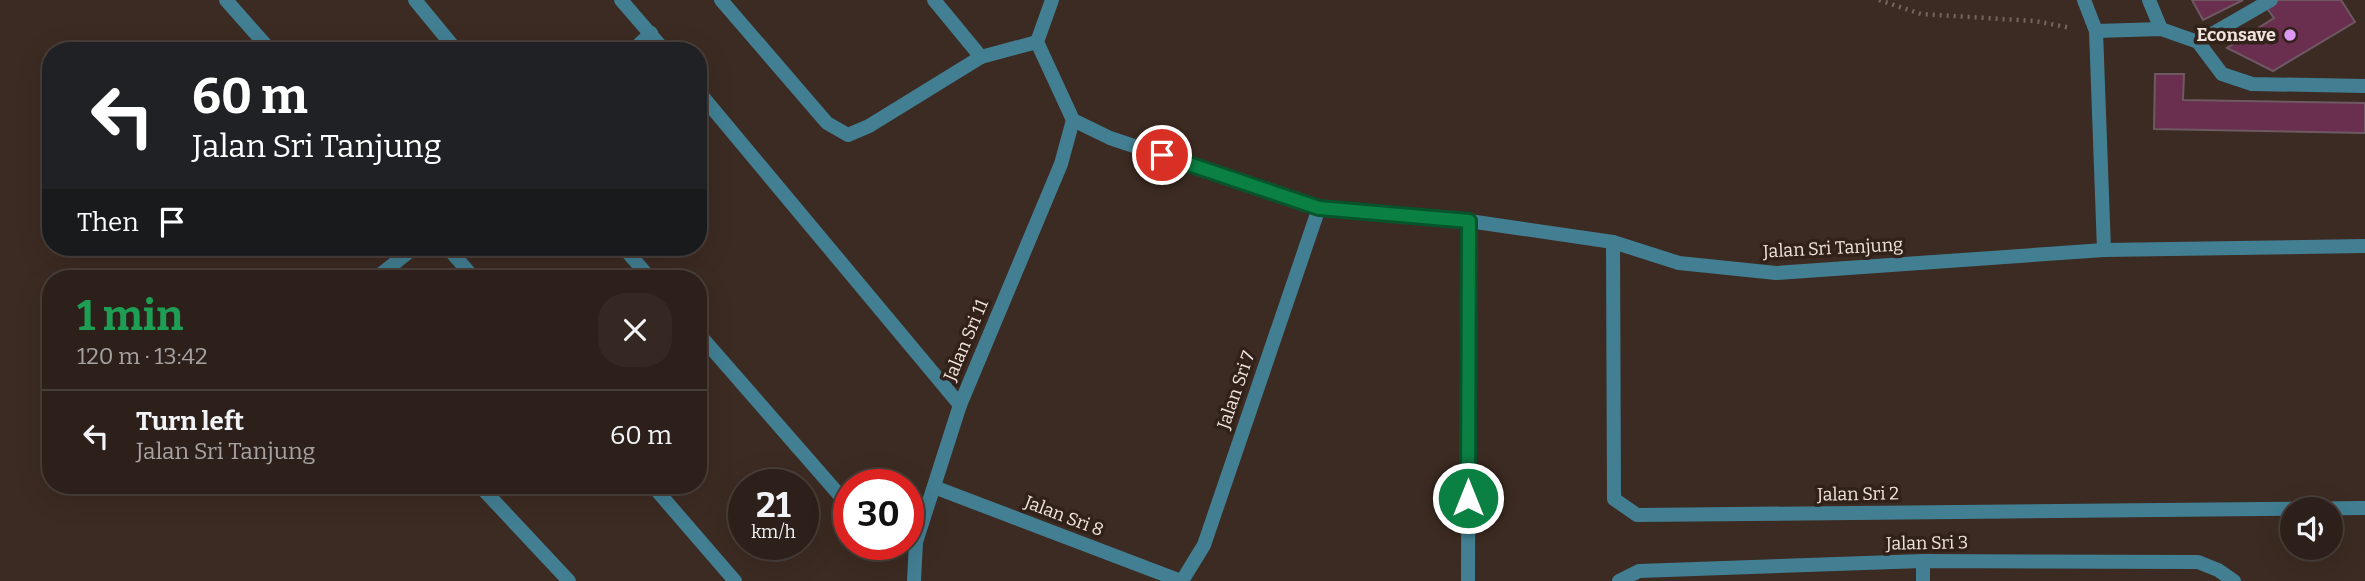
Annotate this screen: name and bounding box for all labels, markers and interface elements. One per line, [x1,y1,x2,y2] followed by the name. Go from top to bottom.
[2196,24,2276,46] place label: Econsave
[2282,27,2298,43] marker: Econsave
[192,67,308,126] text: 60 m
[77,70,168,161] icon: left
[1132,125,1192,185] pin
[192,127,442,165] text: Jalan Sri Tanjung
[1143,136,1181,174] icon: arrive
[153,203,191,241] icon: arrive
[77,207,139,238] text: Then
[1761,233,1904,263] street label: Jalan Sri Tanjung
[77,291,183,341] text: 1 min
[598,293,672,367] button: close
[939,295,993,385] street label: Jalan Sri 11
[77,342,207,370] text: 120 m · 13:42
[1212,348,1260,433] street label: Jalan Sri 7
[136,406,244,437] text: Turn left
[77,417,115,455] icon: left
[610,420,672,451] text: 60 m
[136,437,315,465] text: Jalan Sri Tanjung
[1431,461,1505,535] position arrow
[833,469,924,560] speed limit sign: 30
[1816,482,1899,506] street label: Jalan Sri 2
[756,484,791,526] text: 21
[1020,491,1107,541] street label: Jalan Sri 8
[2280,497,2343,560] map controls
[2280,497,2343,560] button: sound
[751,521,796,543] text: km/h
[1885,531,1968,555] street label: Jalan Sri 3

